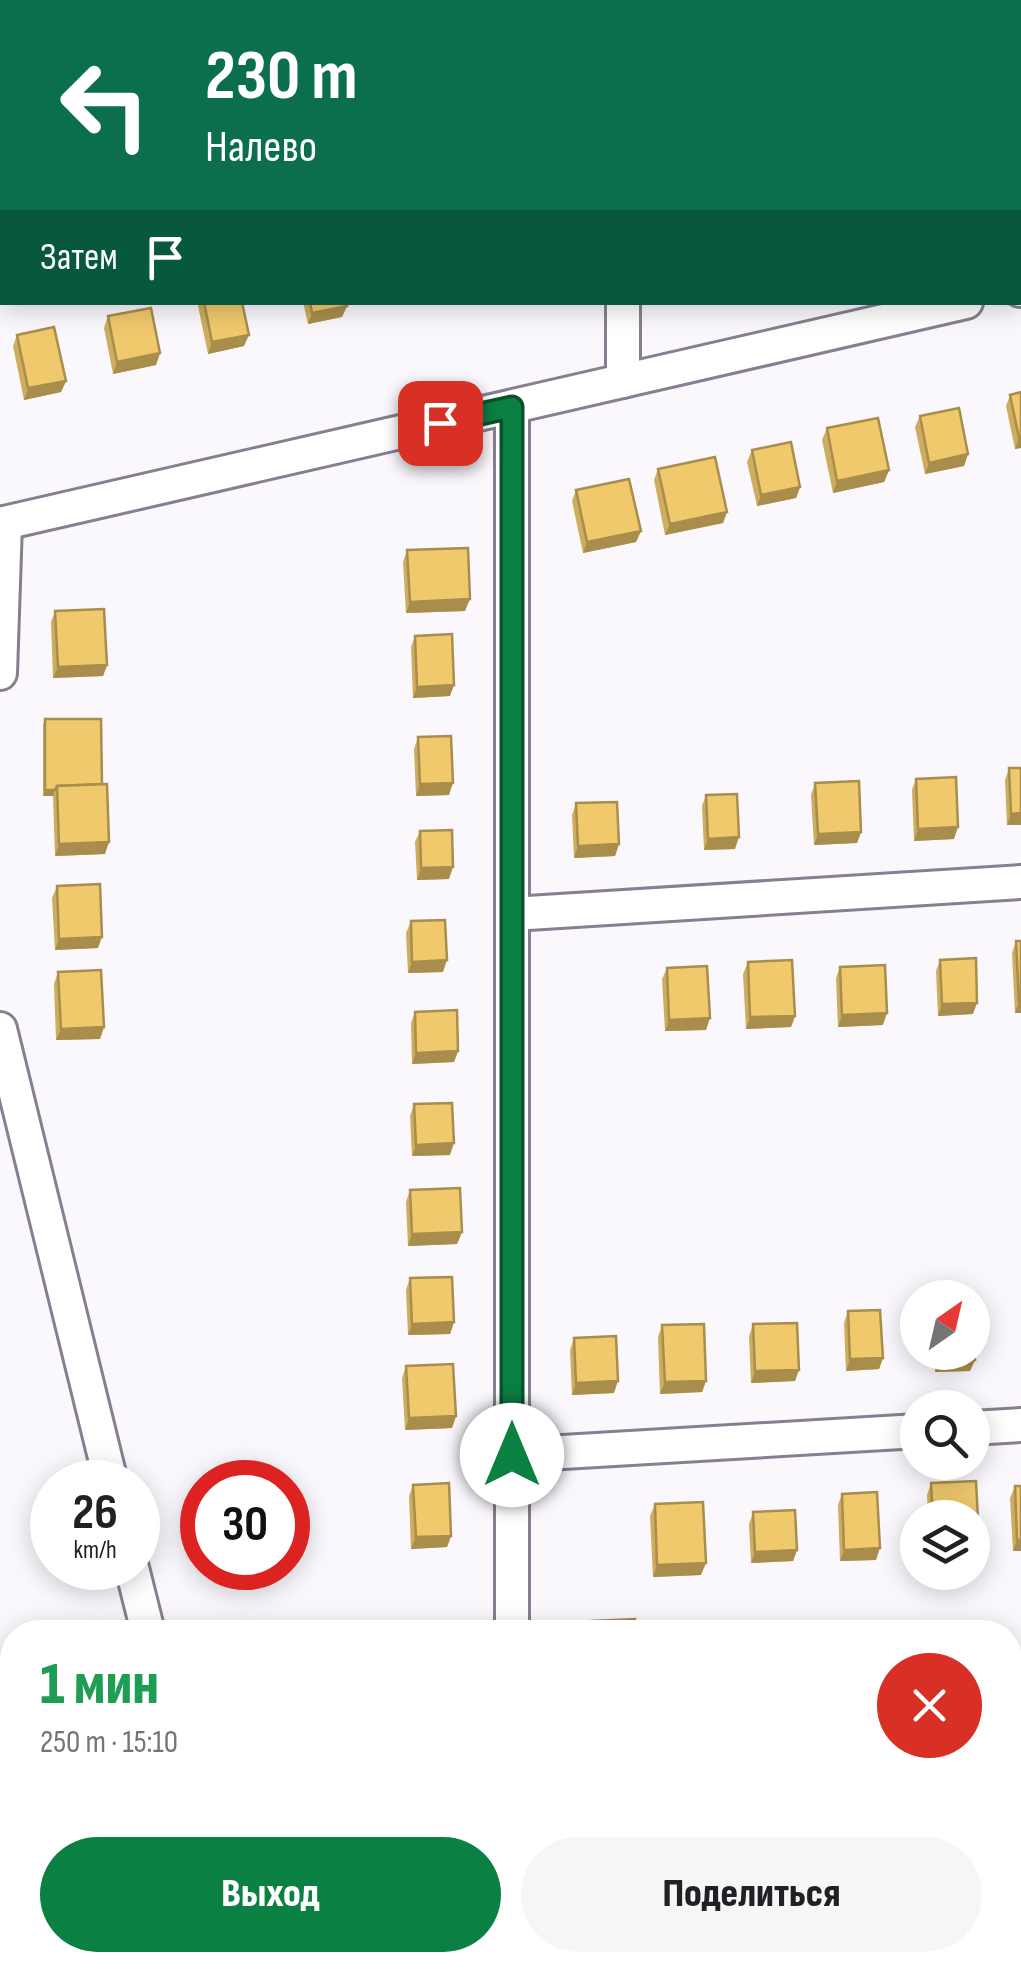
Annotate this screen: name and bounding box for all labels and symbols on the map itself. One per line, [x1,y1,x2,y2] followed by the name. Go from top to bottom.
[398,381,483,466] pin
[900,1280,990,1370] north arrow
[460,1403,564,1507] position arrow
[180,1460,310,1590] speed limit sign: 30

